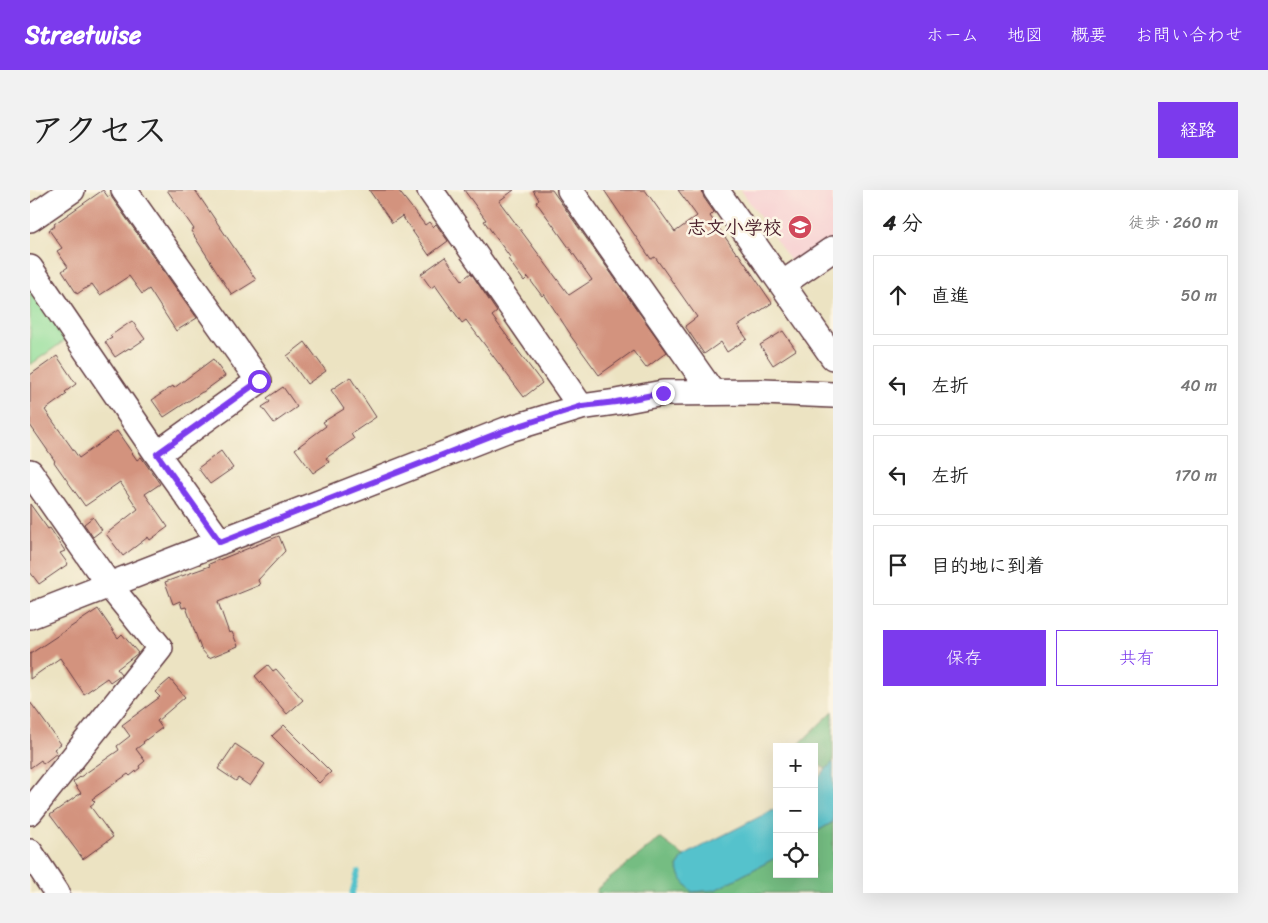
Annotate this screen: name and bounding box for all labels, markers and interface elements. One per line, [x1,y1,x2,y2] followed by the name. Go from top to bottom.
[25,14,141,56] text: Streetwise
[926,19,979,51] text: ホーム
[1007,19,1043,51] text: 地図
[1071,19,1107,51] text: 概要
[1135,19,1243,51] text: お問い合わせ
[30,99,168,161] text: アクセス
[1158,102,1238,158] button: 経路
[883,204,923,242] text: 4 分
[1129,208,1218,237] text: 徒歩 · 260 m
[687,211,782,244] place label: 志文小学校
[787,214,813,240] school or university icon: 志文小学校
[931,279,969,312] text: 直進
[884,281,912,309] icon: ahead
[1181,281,1217,310] text: 50 m
[931,369,969,402] text: 左折
[248,370,271,393] route start
[884,371,912,399] icon: left
[1180,371,1217,400] text: 40 m
[652,382,675,405] route end
[931,459,969,492] text: 左折
[884,461,912,489] icon: left
[1174,461,1217,490] text: 170 m
[931,549,1045,582] text: 目的地に到着
[884,551,912,579] icon: arrive
[883,630,1046,686] button: 保存
[1056,630,1218,686] button: 共有
[773,743,818,878] map controls
[773,743,818,788] button: +
[773,788,818,833] button: −
[773,833,818,878] button: locate

